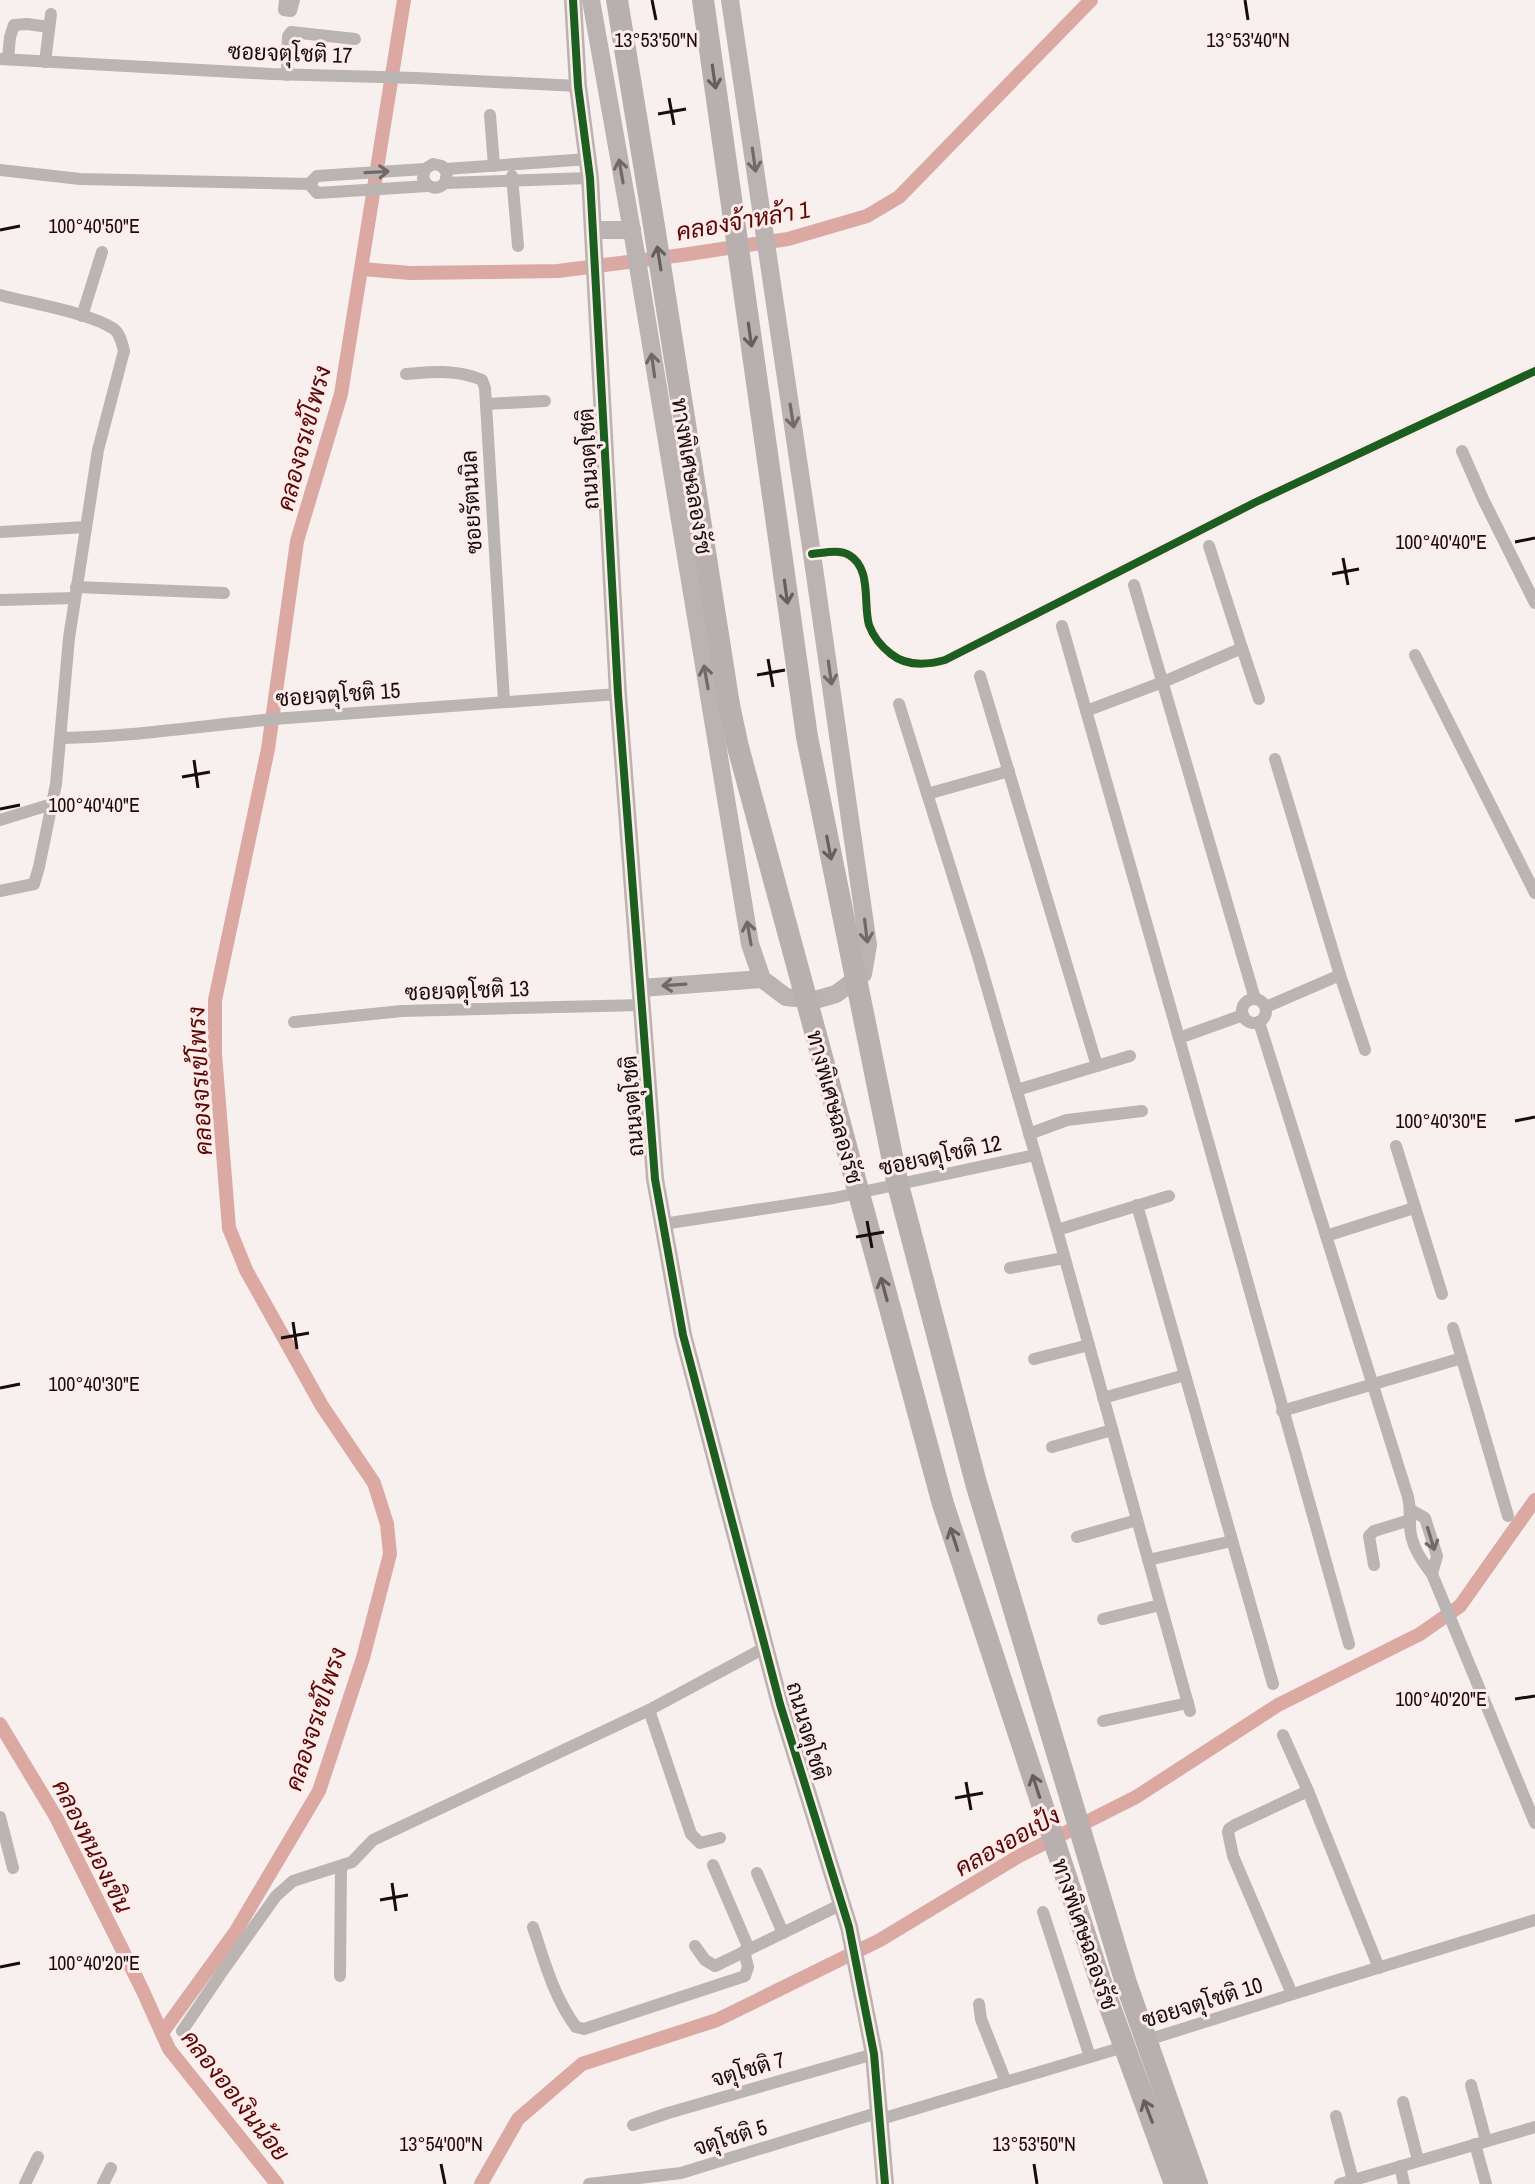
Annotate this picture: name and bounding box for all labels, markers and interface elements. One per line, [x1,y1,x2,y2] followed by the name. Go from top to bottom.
[614,26,698,53] text: 13°53'50"N
[1206,26,1290,53] text: 13°53'40"N
[227,36,353,71] street label: ซอยจตุโชติ 17
[707,64,722,89] one-way arrow
[747,147,762,172] one-way arrow
[613,159,628,184] one-way arrow
[363,164,390,179] one-way arrow
[673,192,813,248] water label: คลองจ้าหล้า 1
[48,212,140,239] text: 100°40'50"E
[651,246,666,271] one-way arrow
[743,322,758,347] one-way arrow
[645,353,660,379] one-way arrow
[268,362,338,514] water label: คลองจรเข้โพรง
[665,396,719,556] street label: ทางพิเศษฉลองรัช
[785,403,800,428] one-way arrow
[570,408,607,510] street label: ถนนจตุโชติ
[453,449,489,555] street label: ซอยรัตนนิล
[1395,528,1487,555] text: 100°40'40"E
[779,579,794,604] one-way arrow
[823,660,838,685] one-way arrow
[697,665,712,690] one-way arrow
[275,675,401,714] street label: ซอยจตุโชติ 15
[48,791,140,818] text: 100°40'40"E
[823,835,838,861] one-way arrow
[859,917,874,943] one-way arrow
[740,921,755,947] one-way arrow
[404,973,530,1008] street label: ซอยจตุโชติ 13
[661,978,688,993] one-way arrow
[179,1006,219,1156] water label: คลองจรเข้โพรง
[800,1027,870,1187] street label: ทางพิเศษฉลองรัช
[613,1054,651,1158] street label: ถนนจตุโชติ
[1395,1107,1487,1134] text: 100°40'30"E
[876,1127,1004,1184] street label: ซอยจตุโชติ 12
[876,1276,891,1302] one-way arrow
[48,1370,140,1397] text: 100°40'30"E
[1425,1526,1440,1551] one-way arrow
[946,1527,961,1552] one-way arrow
[277,1643,353,1795] water label: คลองจรเข้โพรง
[779,1678,836,1784] street label: ถนนจตุโชติ
[1395,1685,1487,1712] text: 100°40'20"E
[1028,1773,1043,1799] one-way arrow
[46,1774,140,1918] water label: คลองหนองเขิน
[949,1799,1065,1883] water label: คลองออเป้ง
[1045,1854,1125,2014] street label: ทางพิเศษฉลองรัช
[48,1949,140,1976] text: 100°40'20"E
[1138,1969,1266,2036] street label: ซอยจตุโชติ 10
[175,2023,297,2167] water label: คลองออเงินน้อย
[707,2044,789,2095] street label: จตุโชติ 7
[1140,2099,1154,2124] one-way arrow
[689,2112,771,2163] street label: จตุโชติ 5
[399,2130,483,2157] text: 13°54'00"N
[992,2130,1076,2157] text: 13°53'50"N

